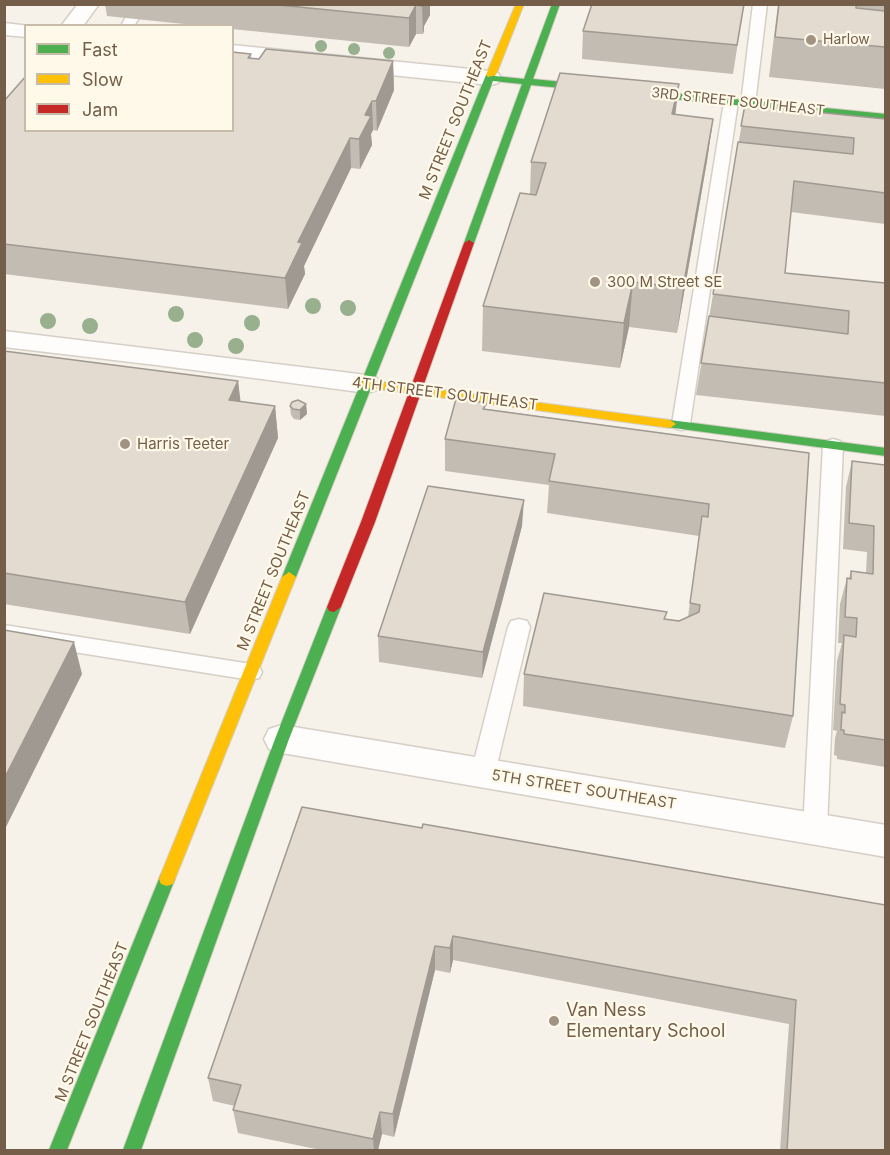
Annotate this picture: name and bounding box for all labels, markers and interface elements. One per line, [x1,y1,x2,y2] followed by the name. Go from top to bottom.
[24,24,234,132] legend
[823,32,870,48] place label: Harlow
[804,33,818,47] marker: Harlow
[416,38,496,202] street label: M STREET SOUTHEAST
[82,39,118,60] text: Fast
[82,69,123,90] text: Slow
[651,85,825,119] street label: 3RD STREET SOUTHEAST
[82,99,118,120] text: Jam
[607,273,722,291] place label: 300 M Street SE
[588,275,602,289] marker: 300 M Street SE
[351,374,539,414] street label: 4TH STREET SOUTHEAST
[137,435,229,453] place label: Harris Teeter
[118,437,132,451] marker: Harris Teeter
[234,489,314,653] street label: M STREET SOUTHEAST
[490,766,678,814] street label: 5TH STREET SOUTHEAST
[52,940,132,1104] street label: M STREET SOUTHEAST
[566,1000,725,1042] place label: Van Ness Elementary School
[547,1014,561,1028] marker: Van Ness Elementary School

